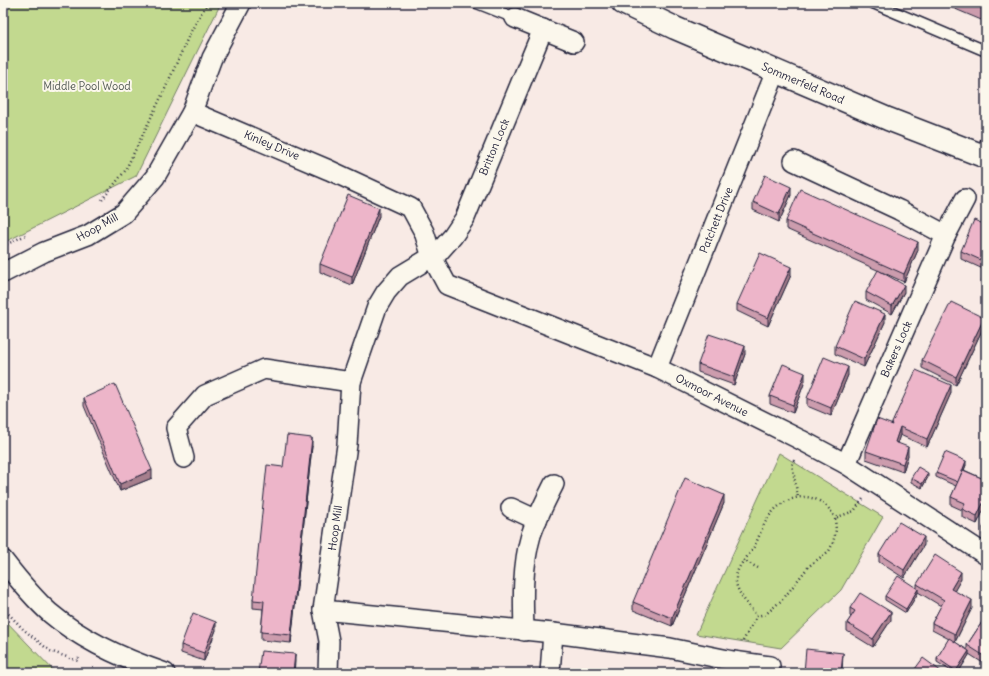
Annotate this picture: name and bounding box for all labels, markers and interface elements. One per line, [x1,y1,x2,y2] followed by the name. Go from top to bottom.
[759,59,847,107] street label: Sommerfeld Road
[43,79,131,93] park label: Middle Pool Wood
[476,116,512,177] street label: Britton Lock
[242,127,302,163] street label: Kinley Drive
[696,185,736,255] street label: Patchett Drive
[74,210,120,244] street label: Hoop Mill
[877,318,915,379] street label: Bakers Lock
[673,371,751,419] street label: Oxmoor Avenue
[325,505,345,551] street label: Hoop Mill

